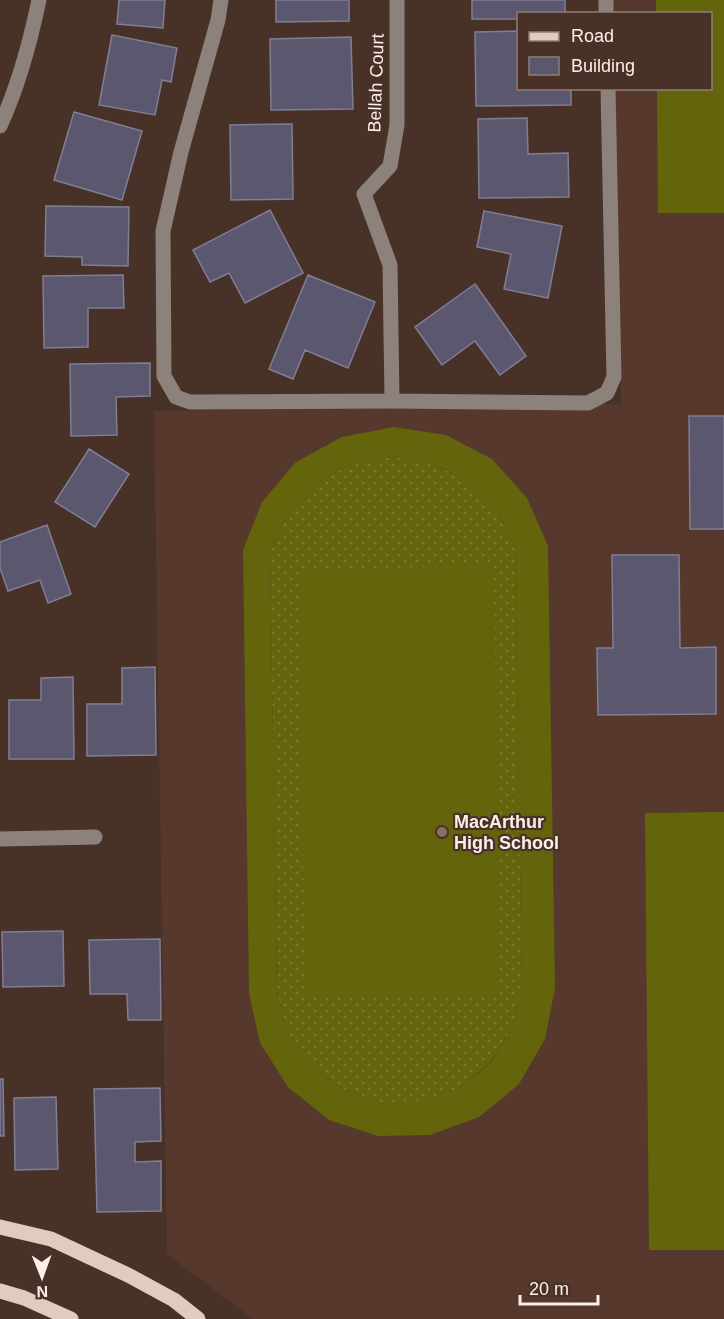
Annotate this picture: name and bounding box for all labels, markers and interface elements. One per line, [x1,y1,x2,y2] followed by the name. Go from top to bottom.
[517,12,712,90] legend
[571,26,614,46] text: Road
[364,33,388,133] street label: Bellah Court
[571,56,635,76] text: Building
[454,812,559,853] place label: MacArthur High School
[435,825,449,839] marker: MacArthur High School
[12,1247,72,1307] north arrow
[520,1268,598,1306] scale bar
[529,1279,569,1299] text: 20 m
[36,1283,48,1300] text: N

